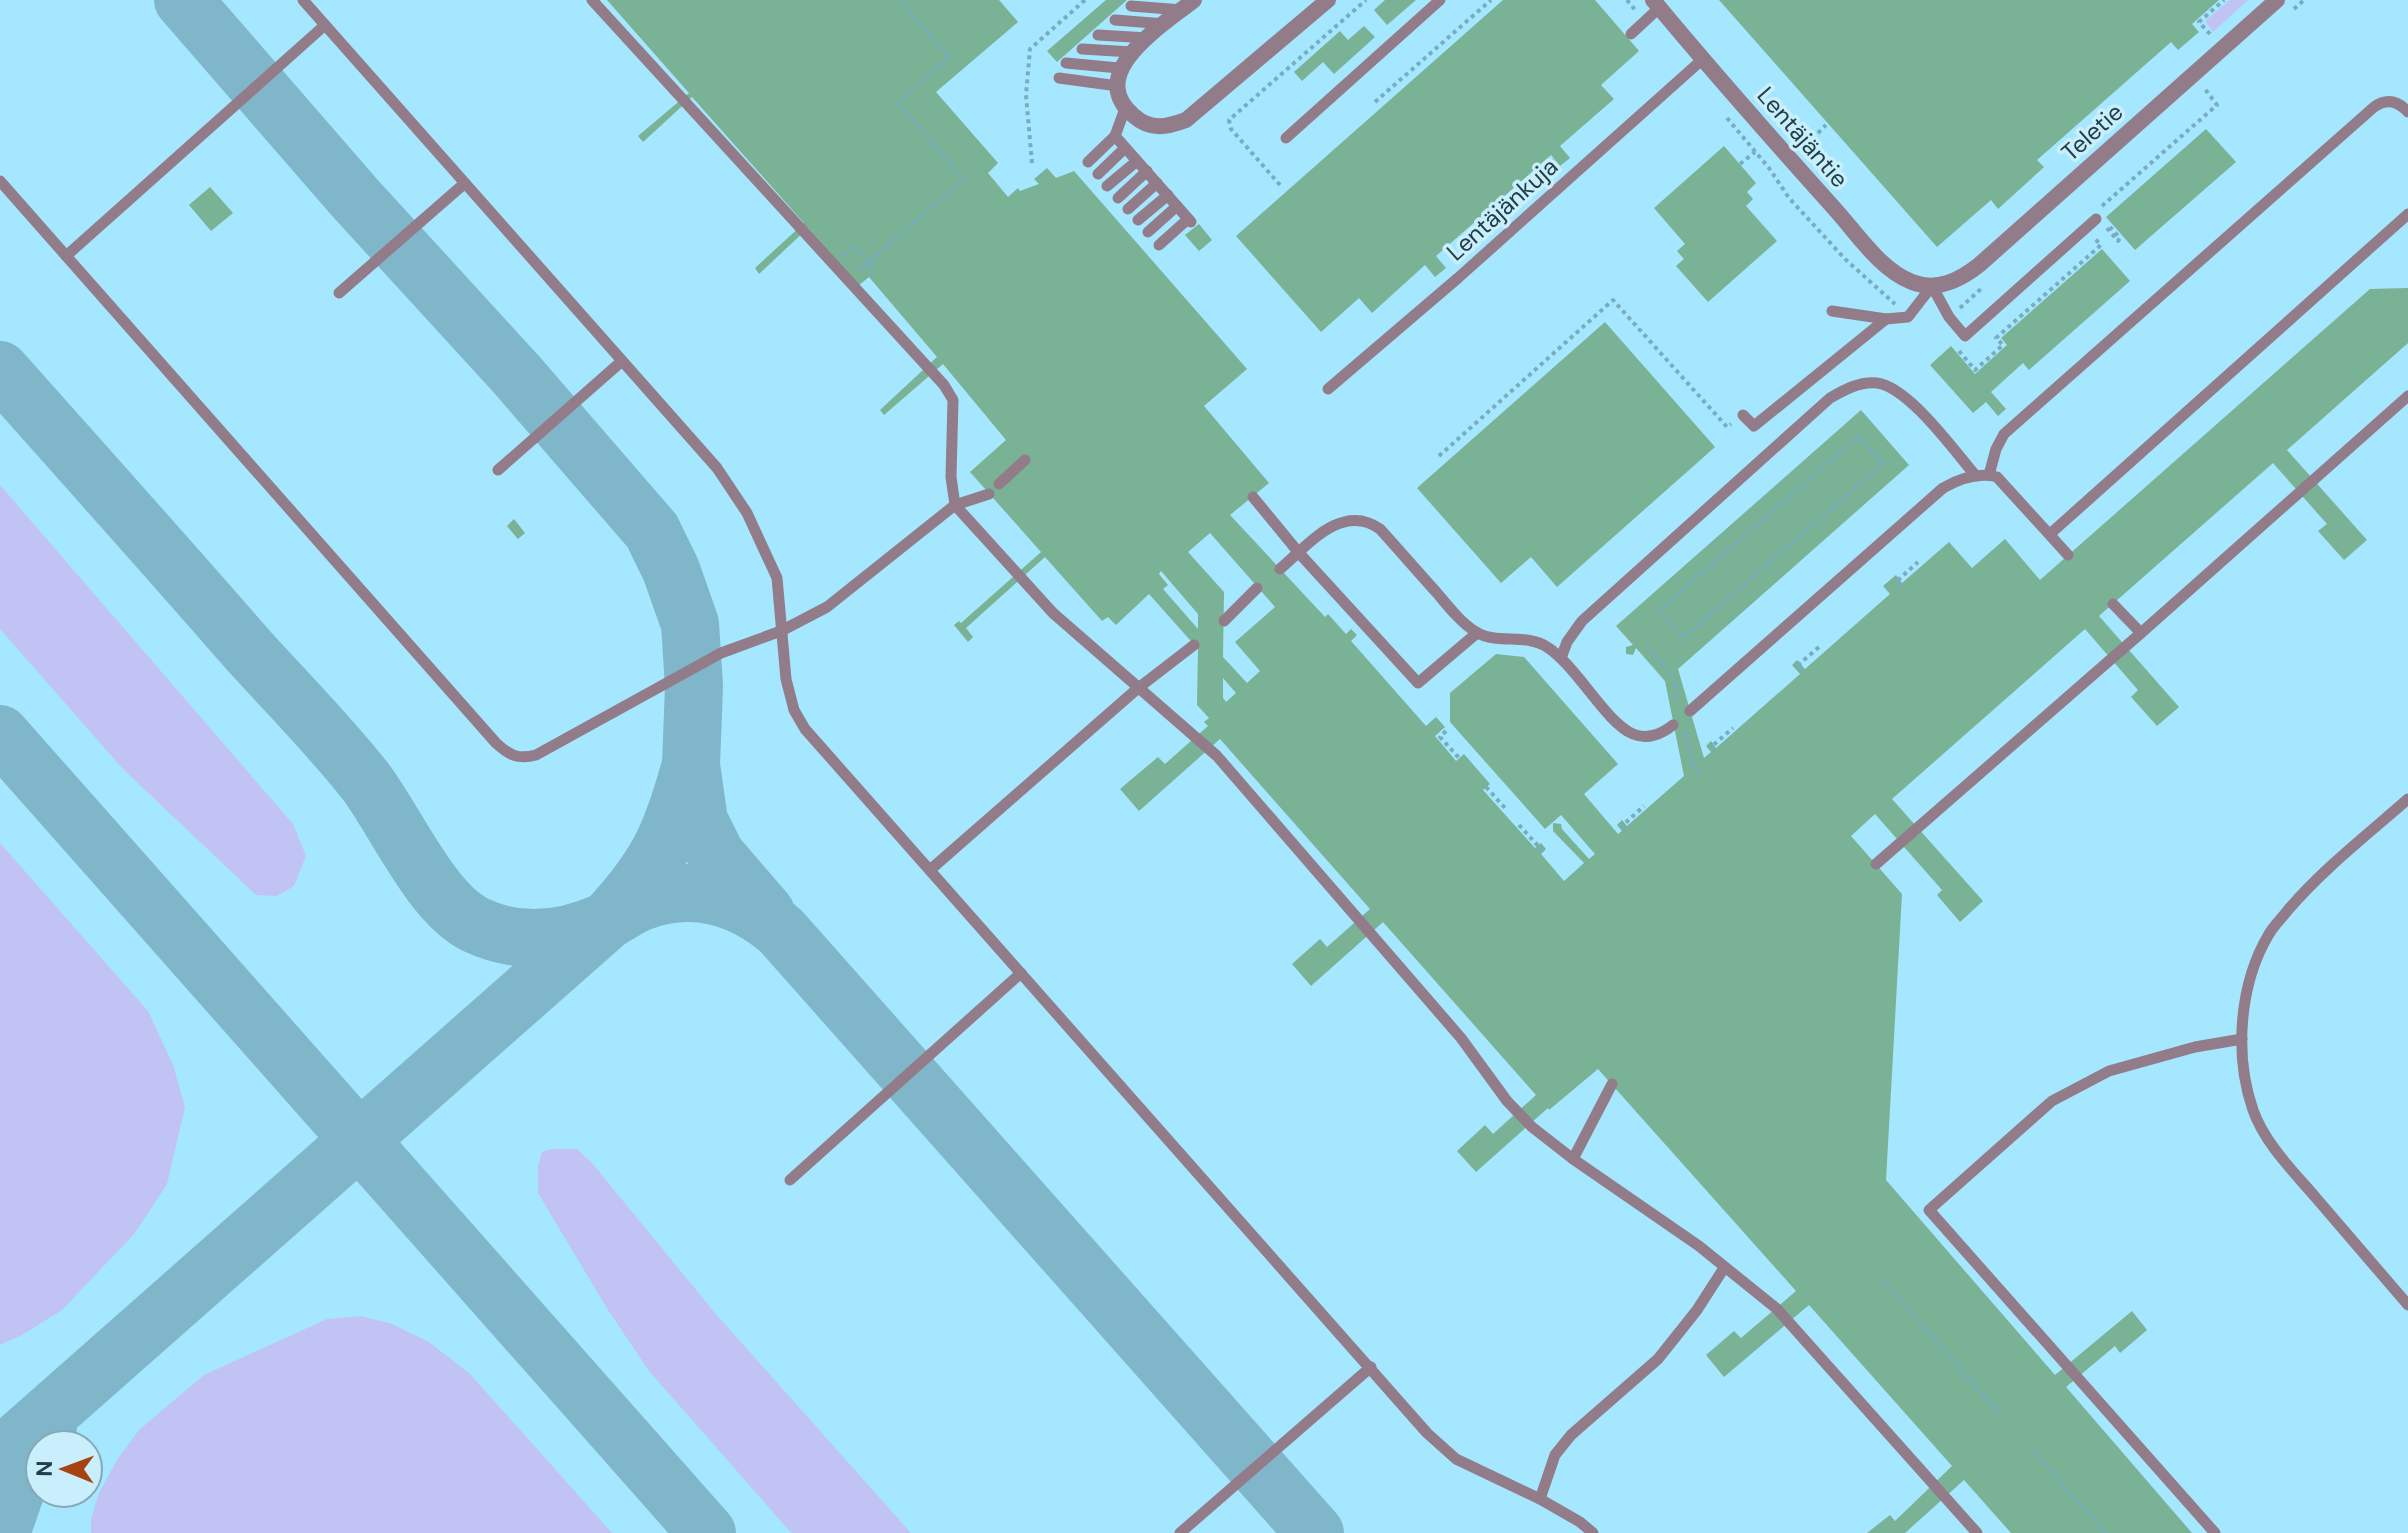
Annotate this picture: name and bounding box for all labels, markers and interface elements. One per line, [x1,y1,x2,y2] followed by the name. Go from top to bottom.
[1751,80,1855,194] street label: Lentäjäntie
[2055,96,2129,168] street label: Teletie
[1440,151,1564,267] street label: Lentäjänkuja
[24,1429,104,1509] north arrow
[30,1460,59,1477] text: N

